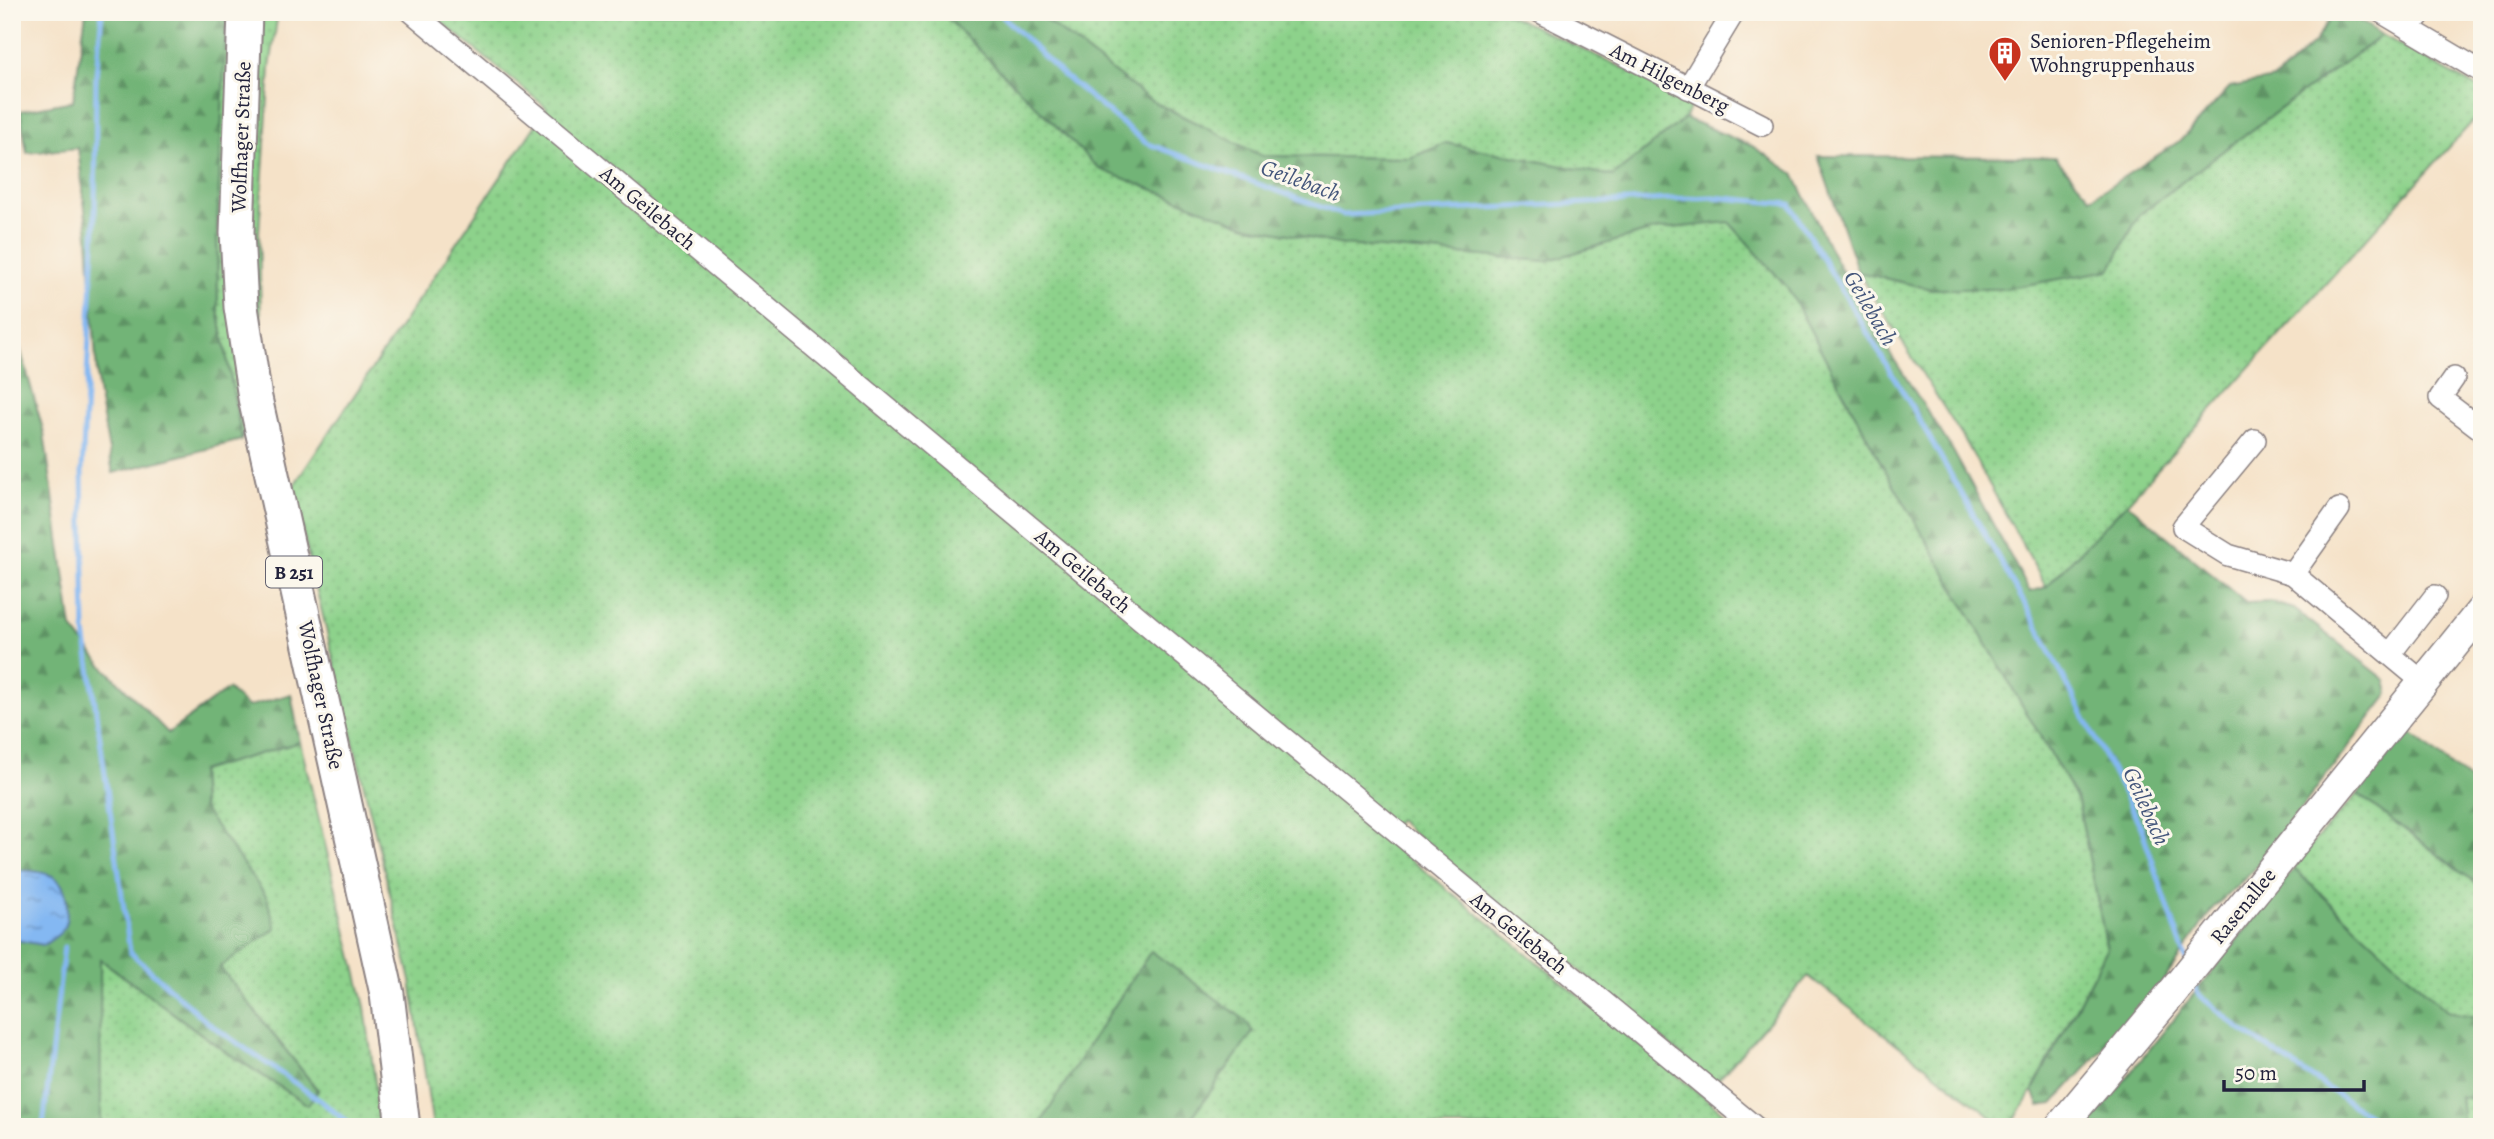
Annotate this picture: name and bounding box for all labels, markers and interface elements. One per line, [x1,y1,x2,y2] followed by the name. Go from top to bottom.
[2029,27,2211,79] place label: Senioren-Pflegeheim Wohngruppenhaus
[1986,34,2024,83] building icon: Senioren-Pflegeheim Wohngruppenhaus
[1605,36,1735,120] street label: Am Hilgenberg
[224,61,258,214] street label: Wolfhager Straße
[1257,152,1345,209] water label: Geilebach
[593,159,702,256] street label: Am Geilebach
[1836,265,1905,352] water label: Geilebach
[1028,522,1137,619] street label: Am Geilebach
[266,556,322,587] road number: B 251
[291,617,350,772] street label: Wolfhager Straße
[2116,762,2178,850] water label: Geilebach
[2204,862,2282,950] street label: Rasenallee
[1464,885,1573,981] street label: Am Geilebach
[2224,1048,2364,1092] scale bar
[2235,1059,2277,1087] text: 50 m

